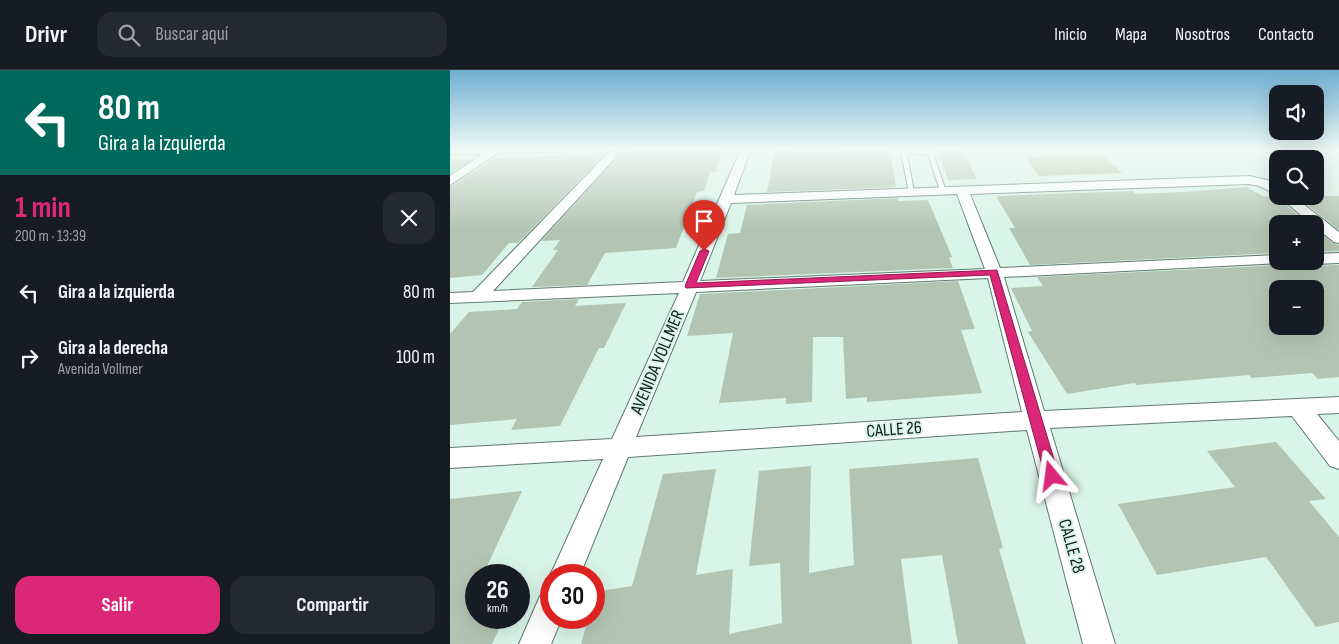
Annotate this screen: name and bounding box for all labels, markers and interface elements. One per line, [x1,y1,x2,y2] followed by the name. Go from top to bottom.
[97,12,447,57] search box
[25,20,67,49] text: Drivr
[115,21,143,49] icon: search
[155,23,228,46] text: Buscar aquí
[1054,24,1087,45] text: Inicio
[1115,24,1147,45] text: Mapa
[1175,24,1230,45] text: Nosotros
[1258,24,1314,45] text: Contacto
[1269,85,1324,335] map controls
[1269,85,1324,140] button: sound
[98,87,160,130] text: 80 m
[15,90,80,155] icon: left
[98,130,226,157] text: Gira a la izquierda
[1269,150,1324,205] button: search
[15,190,71,226] text: 1 min
[383,192,435,244] button: close
[683,200,725,251] pin
[690,207,718,235] icon: arrive
[1269,215,1324,270] button: +
[15,227,86,246] text: 200 m · 13:39
[15,279,43,307] icon: left
[1269,280,1324,335] button: −
[58,281,175,304] text: Gira a la izquierda
[403,281,435,304] text: 80 m
[626,307,689,418] street label: AVENIDA VOLLMER
[58,337,168,360] text: Gira a la derecha
[15,344,43,372] icon: right
[396,346,435,369] text: 100 m
[58,360,143,379] text: Avenida Vollmer
[866,417,922,442] street label: CALLE 26
[1025,449,1077,501] position arrow
[1054,517,1089,576] street label: CALLE 28
[540,564,605,629] speed limit sign: 30
[486,575,509,606] text: 26
[15,576,220,634] button: Salir
[230,576,435,634] button: Compartir
[487,601,508,616] text: km/h

